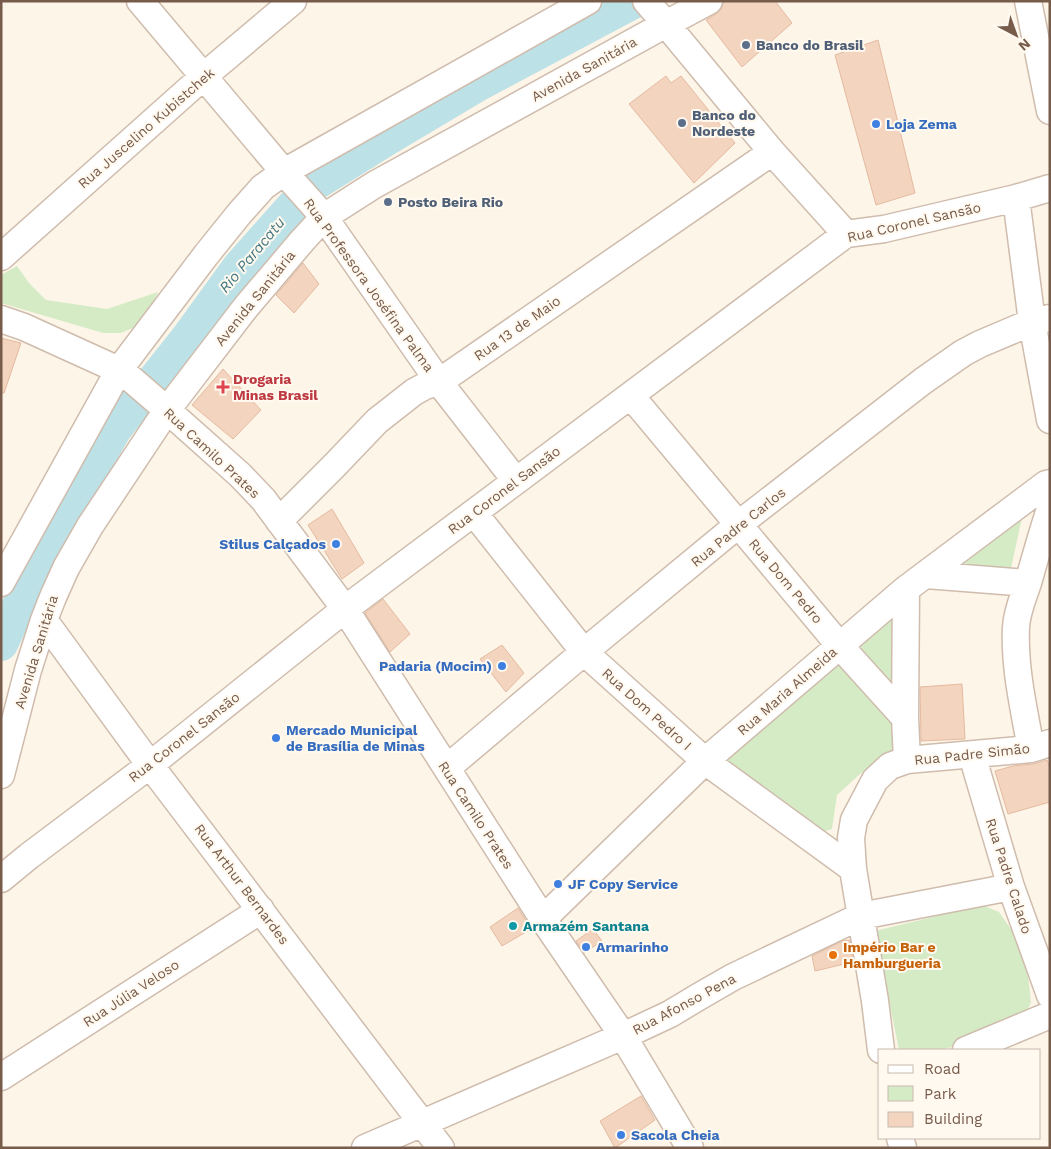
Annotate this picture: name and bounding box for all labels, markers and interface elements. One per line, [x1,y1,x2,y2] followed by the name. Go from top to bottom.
[991,10,1041,60] north arrow
[529,33,640,105] street label: Avenida Sanitária
[1015,35,1034,54] text: N
[756,37,864,53] place label: Banco do Brasil
[740,39,752,51] marker: Banco do Brasil
[75,64,217,191] street label: Rua Juscelino Kubistchek
[692,107,756,139] place label: Banco do Nordeste
[886,116,958,132] place label: Loja Zema
[676,117,688,129] marker: Banco do Nordeste
[870,118,882,130] marker: Loja Zema
[398,194,503,210] place label: Posto Beira Rio
[301,195,437,375] street label: Rua Professora Joséfina Palma
[382,196,394,208] marker: Posto Beira Rio
[846,199,982,245] street label: Rua Coronel Sansão
[215,214,289,296] water label: Rio Paracatu
[212,247,298,349] street label: Avenida Sanitária
[471,292,563,364] street label: Rua 13 de Maio
[233,371,318,403] place label: Drogaria Minas Brasil
[217,381,229,393] marker: Drogaria Minas Brasil
[161,404,263,502] street label: Rua Camilo Prates
[445,443,563,537] street label: Rua Coronel Sansão
[687,484,789,570] street label: Rua Padre Carlos
[746,535,826,627] street label: Rua Dom Pedro
[219,536,327,552] place label: Stilus Calçados
[330,538,342,550] marker: Stilus Calçados
[11,593,61,711] street label: Avenida Sanitária
[734,643,840,739] street label: Rua Maria Almeida
[379,658,492,674] place label: Padaria (Mocim)
[496,660,508,672] marker: Padaria (Mocim)
[599,665,695,753] street label: Rua Dom Pedro I
[125,689,243,785] street label: Rua Coronel Sansão
[286,722,425,754] place label: Mercado Municipal de Brasília de Minas
[270,732,282,744] marker: Mercado Municipal de Brasília de Minas
[913,740,1031,768] street label: Rua Padre Simão
[435,758,517,872] street label: Rua Camilo Prates
[983,816,1035,936] street label: Rua Padre Calado
[191,821,293,947] street label: Rua Arthur Bernardes
[568,876,678,892] place label: JF Copy Service
[552,878,564,890] marker: JF Copy Service
[523,918,650,934] place label: Armazém Santana
[507,920,519,932] marker: Armazém Santana
[596,939,669,955] place label: Armarinho
[843,939,942,971] place label: Império Bar e Hamburgueria
[580,941,592,953] marker: Armarinho
[827,949,839,961] marker: Império Bar e Hamburgueria
[80,956,182,1030] street label: Rua Júlia Veloso
[630,970,738,1038] street label: Rua Afonso Pena
[878,1049,1041,1139] legend
[924,1060,961,1078] text: Road
[924,1085,957,1103] text: Park
[924,1110,982,1128] text: Building
[631,1127,720,1143] place label: Sacola Cheia
[615,1129,627,1141] marker: Sacola Cheia

